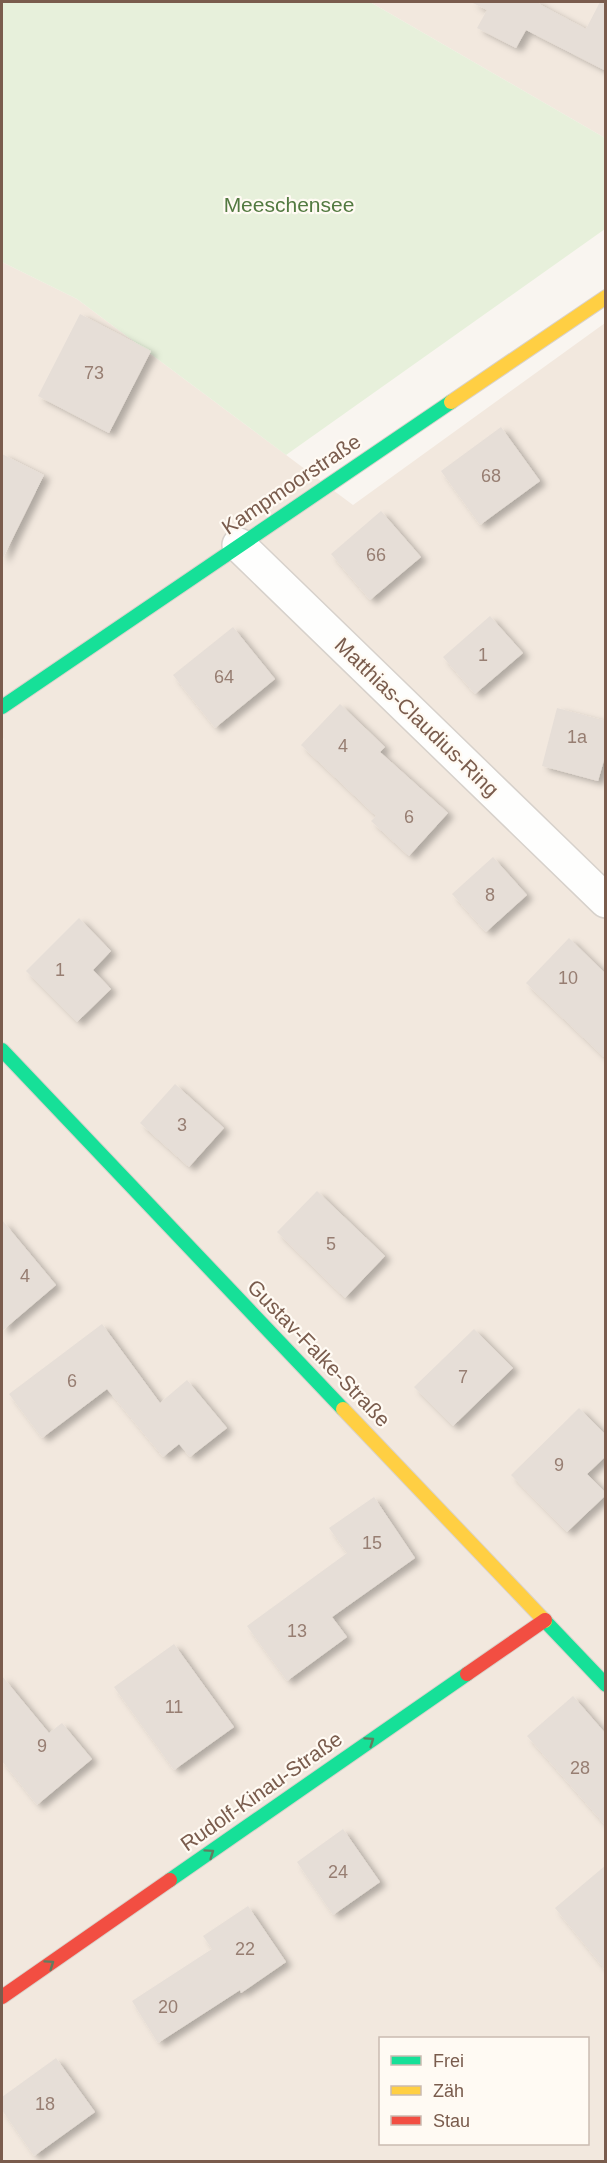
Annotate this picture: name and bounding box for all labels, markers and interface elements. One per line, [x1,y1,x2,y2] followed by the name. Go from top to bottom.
[224,193,354,216] park label: Meeschensee
[84,363,104,383] house number: 73
[217,429,365,539] street label: Kampmoorstraße
[481,466,501,486] house number: 68
[366,545,386,565] house number: 66
[331,633,503,801] street label: Matthias-Claudius-Ring
[478,645,488,665] house number: 1
[214,667,234,687] house number: 64
[567,727,588,747] house number: 1a
[338,736,348,756] house number: 4
[404,807,414,827] house number: 6
[485,885,495,905] house number: 8
[55,960,65,980] house number: 1
[558,968,578,988] house number: 10
[177,1115,187,1135] house number: 3
[326,1234,336,1254] house number: 5
[20,1266,30,1286] house number: 4
[243,1275,395,1431] street label: Gustav-Falke-Straße
[458,1367,468,1387] house number: 7
[67,1371,77,1391] house number: 6
[554,1455,564,1475] house number: 9
[362,1533,382,1553] house number: 15
[287,1621,307,1641] house number: 13
[165,1697,183,1717] house number: 11
[176,1727,346,1855] street label: Rudolf-Kinau-Straße
[37,1736,47,1756] house number: 9
[363,1737,374,1748] one-way arrow
[570,1758,590,1778] house number: 28
[203,1849,214,1860] one-way arrow
[328,1862,348,1882] house number: 24
[235,1939,255,1959] house number: 22
[43,1960,54,1971] one-way arrow
[158,1997,178,2017] house number: 20
[379,2037,589,2145] legend
[433,2051,464,2071] text: Frei
[433,2081,464,2101] text: Zäh
[35,2094,55,2114] house number: 18
[433,2111,470,2131] text: Stau

